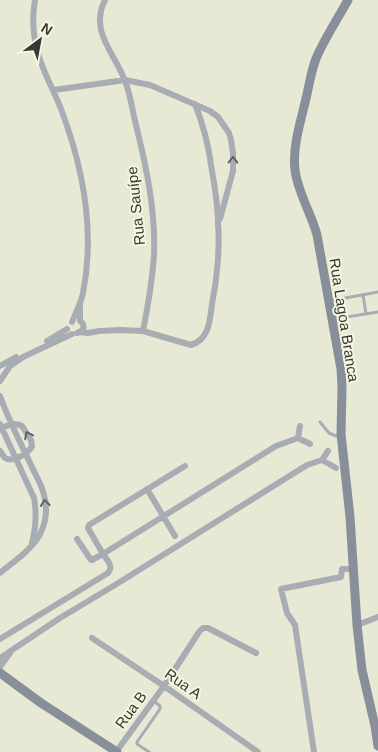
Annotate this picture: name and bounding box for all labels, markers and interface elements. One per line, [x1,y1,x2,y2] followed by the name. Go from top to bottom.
[15,15,65,65] north arrow
[38,20,55,38] text: N
[228,156,238,164] one-way arrow
[123,166,148,246] street label: Rua Sauípe
[326,257,363,384] street label: Rua Lagoa Branca
[24,431,34,440] one-way arrow
[40,499,51,507] one-way arrow
[162,665,205,702] street label: Rua A
[111,688,150,732] street label: Rua B

